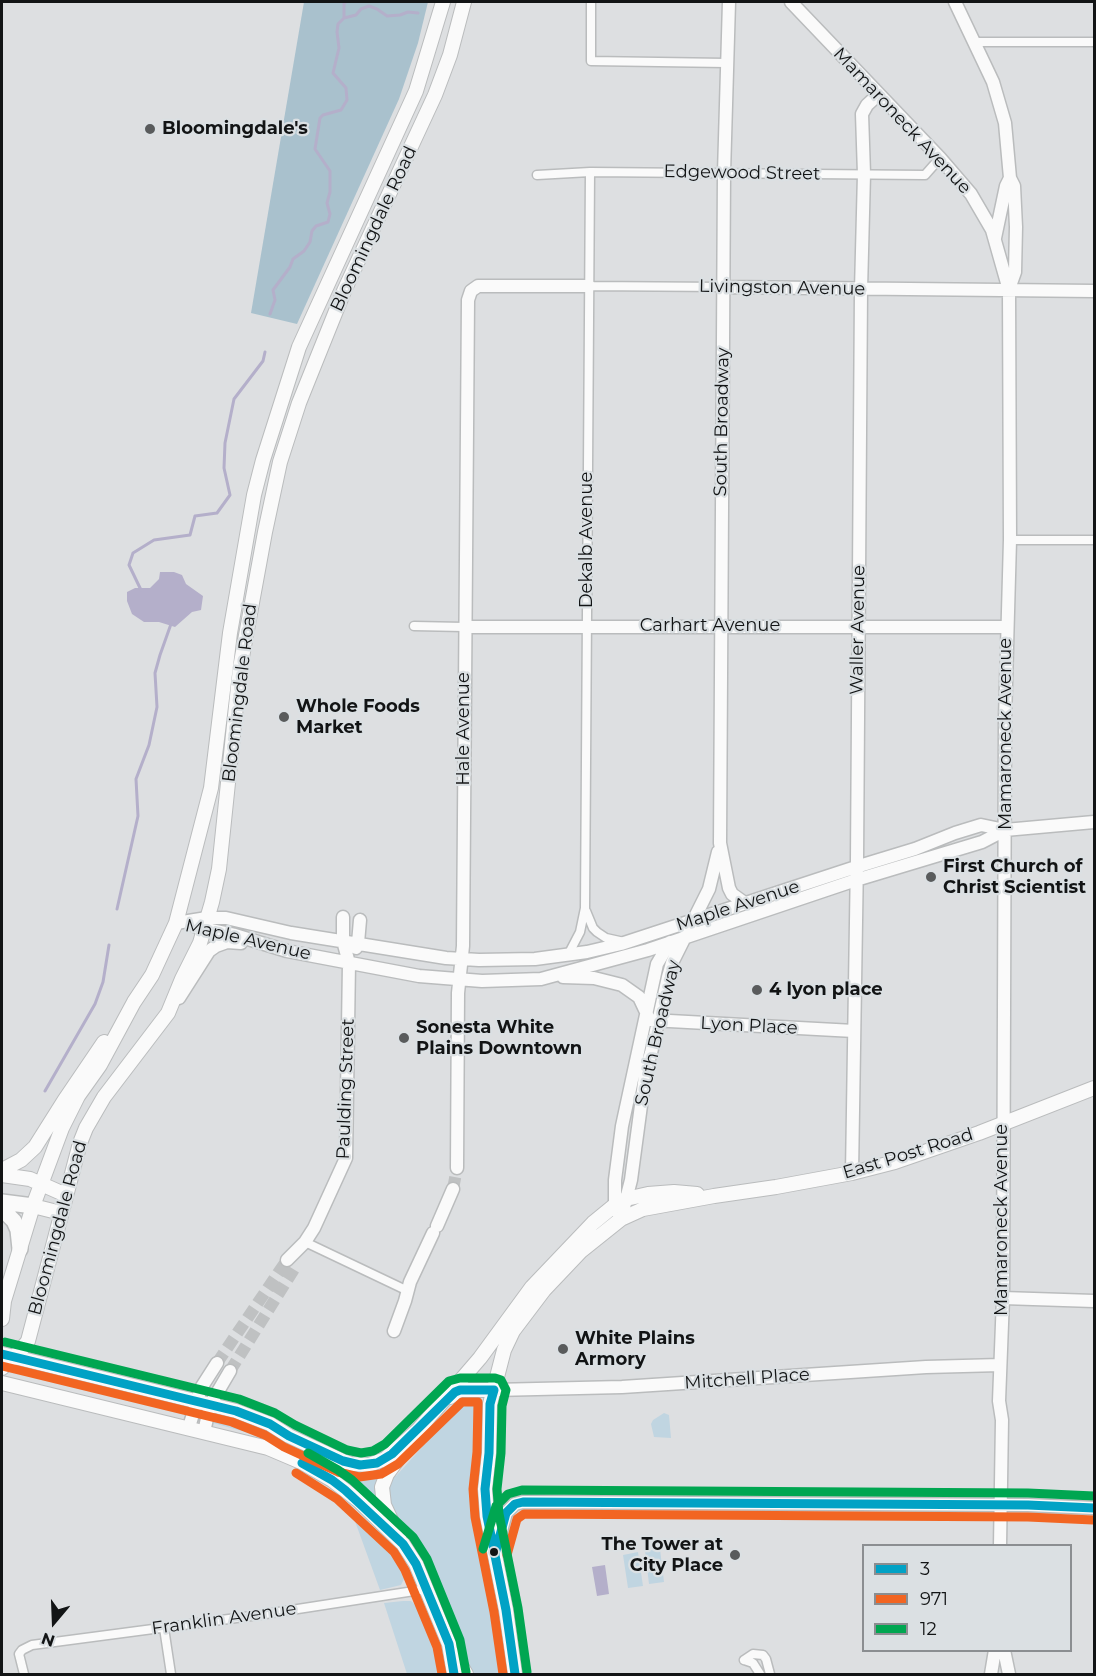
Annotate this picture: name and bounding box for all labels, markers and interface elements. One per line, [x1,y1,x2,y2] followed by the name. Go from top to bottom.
[829,43,975,199] street label: Mamaroneck Avenue
[162,118,308,140] place label: Bloomingdale's
[143,122,157,136] marker: Bloomingdale's
[326,143,422,315] street label: Bloomingdale Road
[664,161,820,185] street label: Edgewood Street
[699,276,865,300] street label: Livingston Avenue
[710,347,734,497] street label: South Broadway
[576,472,598,608] street label: Dekalb Avenue
[846,565,870,695] street label: Waller Avenue
[218,602,262,784] street label: Bloomingdale Road
[640,615,780,637] street label: Carhart Avenue
[995,638,1017,830] street label: Mamaroneck Avenue
[453,672,475,786] street label: Hale Avenue
[296,696,420,738] place label: Whole Foods Market
[277,710,291,724] marker: Whole Foods Market
[943,856,1086,898] place label: First Church of Christ Scientist
[924,870,938,884] marker: First Church of Christ Scientist
[674,876,802,936] street label: Maple Avenue
[183,915,313,965] street label: Maple Avenue
[631,958,685,1108] street label: South Broadway
[769,979,883,1001] place label: 4 lyon place
[750,983,764,997] marker: 4 lyon place
[700,1013,798,1039] street label: Lyon Place
[416,1017,582,1060] place label: Sonesta White Plains Downtown
[333,1018,359,1160] street label: Paulding Street
[397,1031,411,1045] marker: Sonesta White Plains Downtown
[840,1124,976,1184] street label: East Post Road
[991,1124,1013,1316] street label: Mamaroneck Avenue
[24,1138,92,1318] street label: Bloomingdale Road
[575,1328,695,1370] place label: White Plains Armory
[556,1342,570,1356] marker: White Plains Armory
[684,1364,810,1394] street label: Mitchell Place
[602,1534,723,1576] place label: The Tower at City Place
[862,1544,1072,1652] legend
[488,1546,500,1558] unlabelled marker
[728,1548,742,1562] marker: The Tower at City Place
[920,1558,930,1580] text: 3
[920,1588,948,1610] text: 971
[24,1592,84,1652] north arrow
[150,1598,298,1640] street label: Franklin Avenue
[920,1618,937,1640] text: 12
[39,1628,57,1651] text: N

